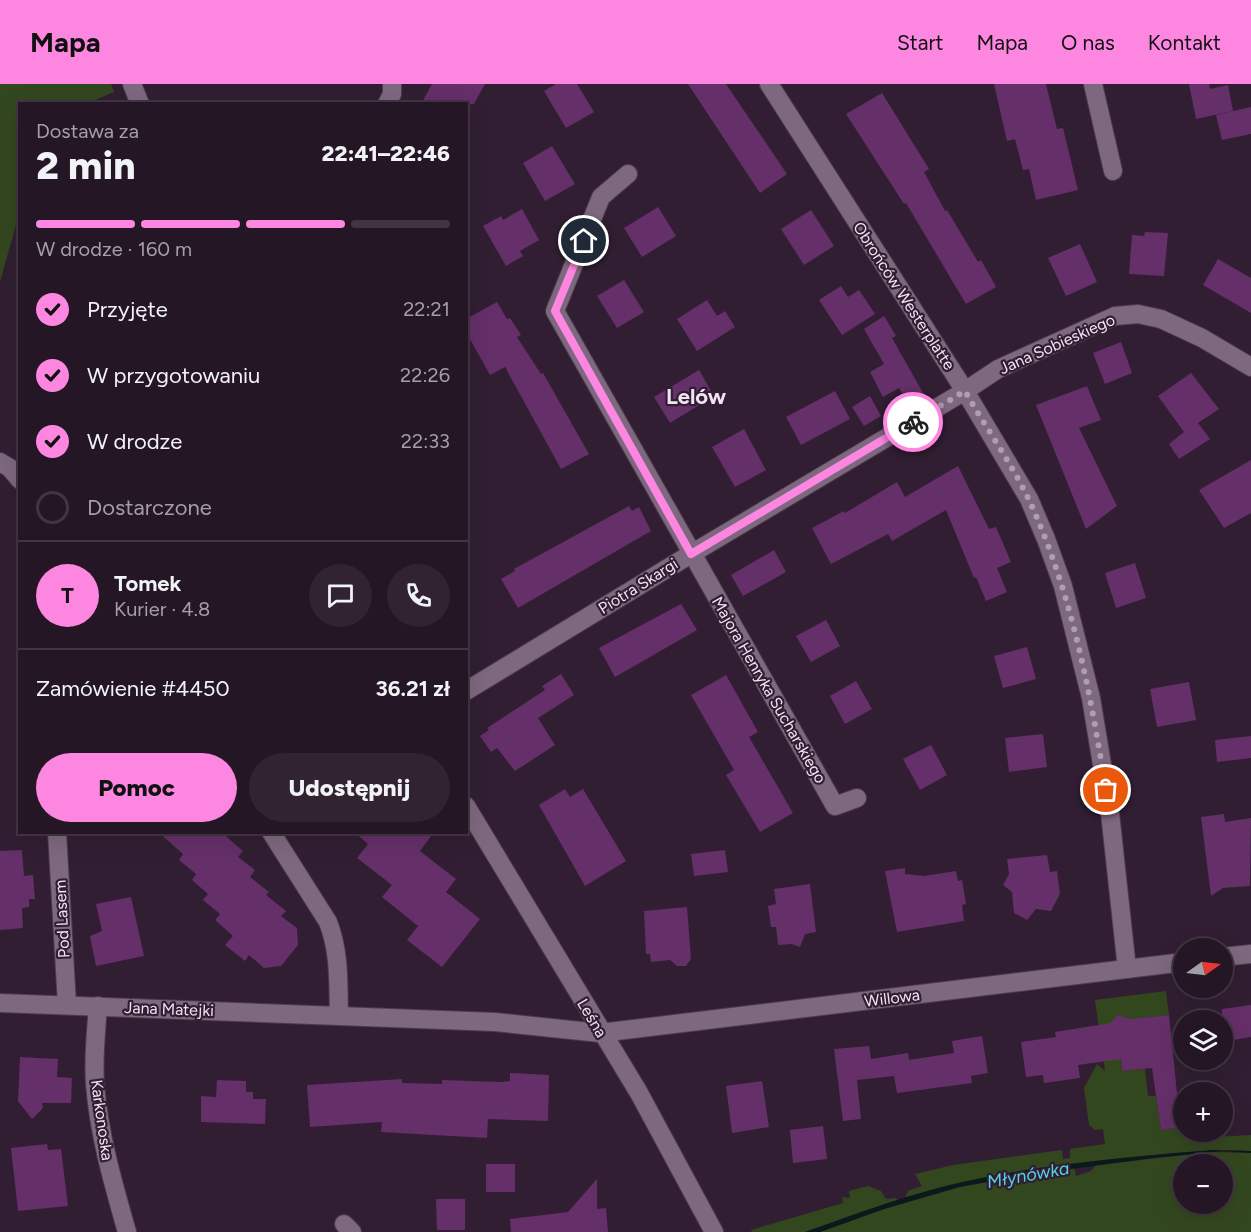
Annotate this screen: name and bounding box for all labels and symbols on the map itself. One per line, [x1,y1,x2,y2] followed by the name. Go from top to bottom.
[558,215,609,266] pin
[849,218,959,374] street label: Obrońców Westerplatte
[996,310,1118,378] street label: Jana Sobieskiego
[666,383,727,410] district label: Lelów
[883,392,943,452] courier
[595,554,681,618] street label: Piotra Skargi
[708,593,830,787] street label: Majora Henryka Sucharskiego
[1080,764,1131,815] pin
[50,880,74,958] street label: Pod Lasem
[1173,938,1233,998] north arrow
[863,985,921,1011] street label: Willowa
[573,995,611,1041] street label: Leśna
[124,998,214,1020] street label: Jana Matejki
[87,1078,117,1162] street label: Karkonoska
[985,1157,1071,1193] water label: Młynówka

